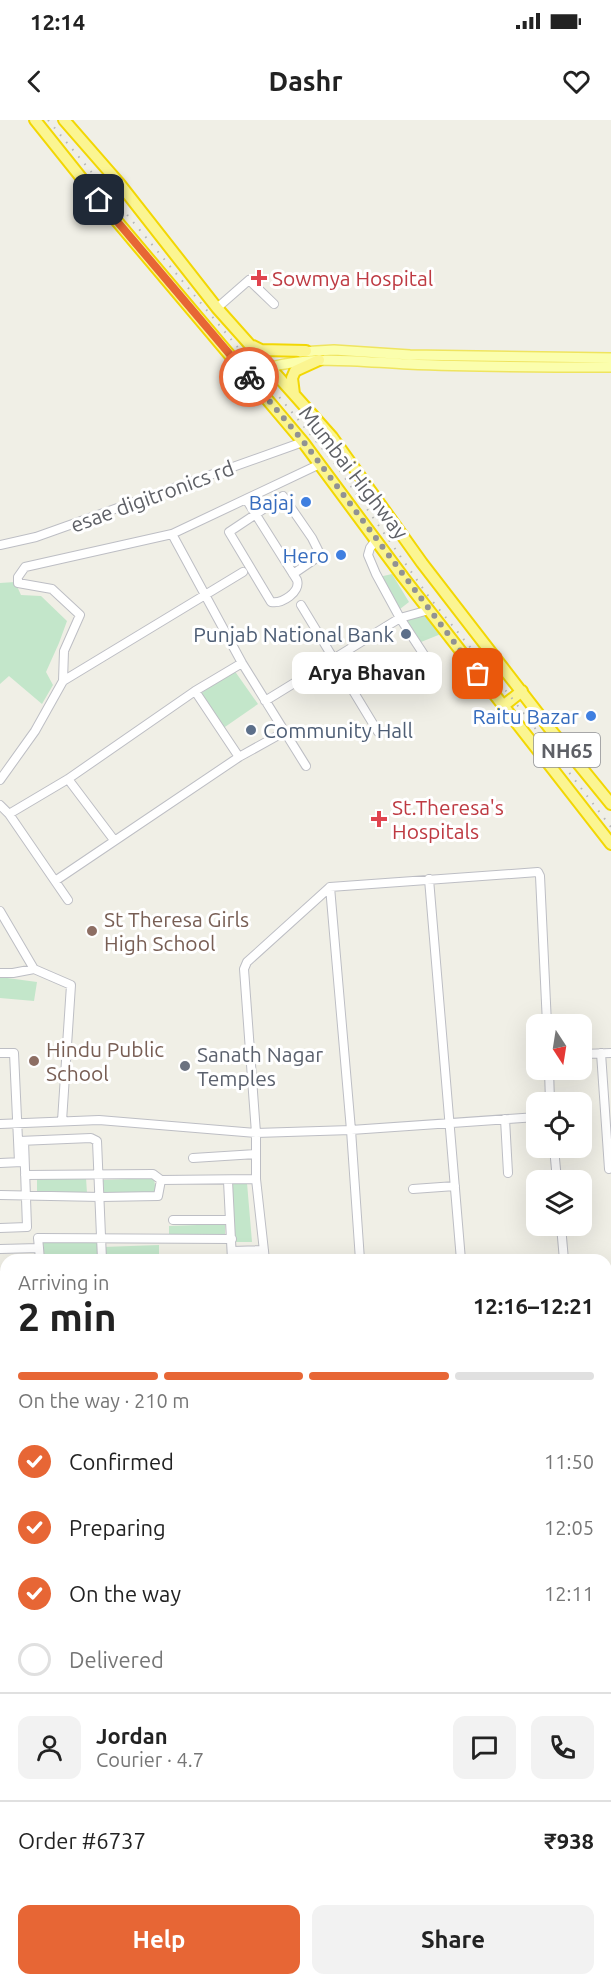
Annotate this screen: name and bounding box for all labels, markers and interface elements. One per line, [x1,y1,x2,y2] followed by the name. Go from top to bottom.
[30,9,85,34] text: 12:14
[18,65,51,98] icon: back
[560,65,593,98] icon: heart
[269,66,342,96] text: Dashr
[73,174,124,225] pin
[82,183,115,216] icon: home
[272,266,433,290] place label: Sowmya Hospital
[250,269,268,287] marker: Sowmya Hospital
[219,347,279,407] courier
[233,361,266,394] icon: bike
[295,401,413,543] street label: Mumbai Highway
[67,455,237,537] street label: esae digitronics rd
[249,490,294,514] place label: Bajaj
[299,495,313,509] marker: Bajaj
[283,543,329,567] place label: Hero
[334,548,348,562] marker: Hero
[193,622,394,646] place label: Punjab National Bank
[399,627,413,641] marker: Punjab National Bank
[452,648,503,699] pin
[292,653,442,695] callout: Arya Bhavan
[461,657,494,690] icon: bag
[308,661,426,684] text: Arya Bhavan
[473,704,579,728] place label: Raitu Bazar
[584,709,598,723] marker: Raitu Bazar
[263,718,413,742] place label: Community Hall
[244,723,258,737] marker: Community Hall
[534,733,600,767] road number: NH65
[392,795,504,843] place label: St.Theresa's Hospitals
[370,810,388,828] marker: St.Theresa's Hospitals
[104,907,249,955] place label: St Theresa Girls High School
[85,924,99,938] marker: St Theresa Girls High School
[526,1014,592,1080] north arrow
[526,1014,592,1236] map controls
[46,1037,164,1085] place label: Hindu Public School
[197,1042,323,1090] place label: Sanath Nagar Temples
[27,1054,41,1068] marker: Hindu Public School
[178,1059,192,1073] marker: Sanath Nagar Temples
[526,1092,592,1158] button: locate
[526,1170,592,1236] button: layers
[18,1271,109,1294] text: Arriving in
[473,1293,594,1318] text: 12:16–12:21
[18,1295,117,1338] text: 2 min
[18,1389,190,1412] text: On the way · 210 m
[18,1445,51,1478] icon: check
[69,1449,174,1474] text: Confirmed
[544,1450,594,1473] text: 11:50
[18,1511,51,1544] icon: check
[69,1515,166,1540] text: Preparing
[544,1516,594,1539] text: 12:05
[18,1577,51,1610] icon: check
[69,1581,181,1606] text: On the way
[544,1582,594,1605] text: 12:11
[69,1647,164,1672] text: Delivered
[18,1716,81,1779] button: person
[453,1716,516,1779] button: chat
[531,1716,594,1779] button: phone
[96,1723,168,1748] text: Jordan
[96,1748,204,1771] text: Courier · 4.7
[18,1828,146,1853] text: Order #6737
[544,1828,594,1853] text: ₹938
[18,1905,300,1974] button: Help
[312,1905,594,1974] button: Share

